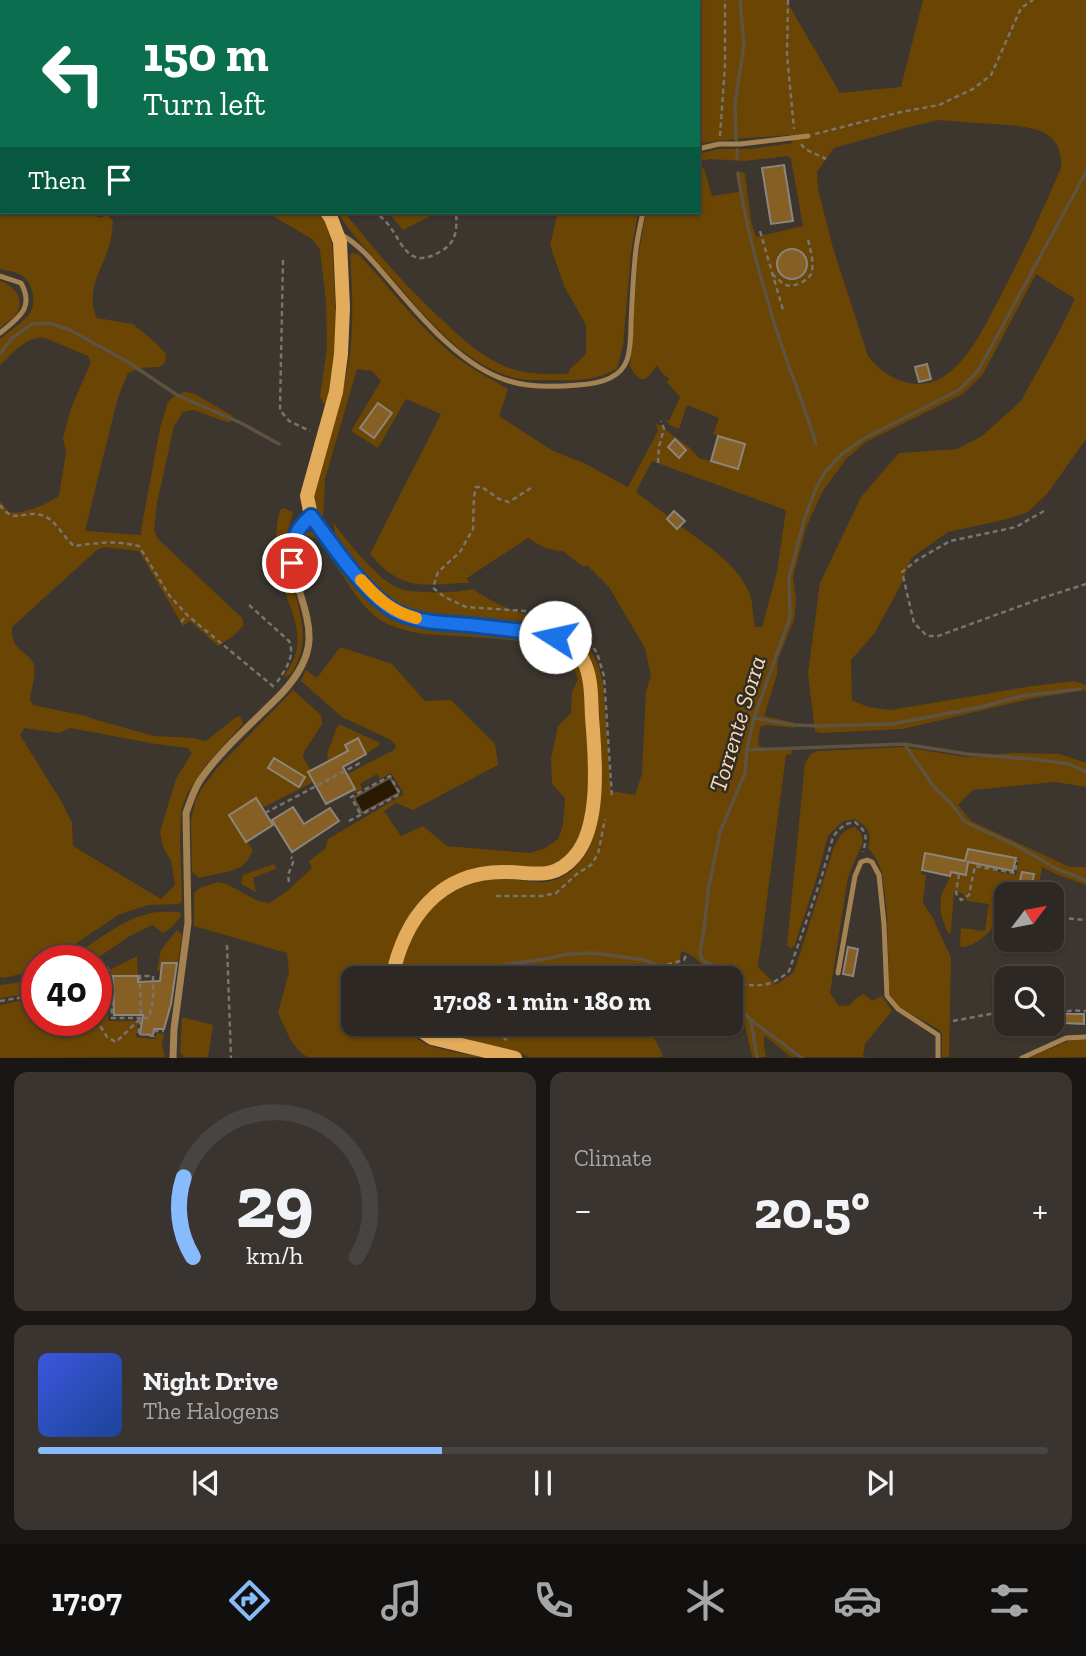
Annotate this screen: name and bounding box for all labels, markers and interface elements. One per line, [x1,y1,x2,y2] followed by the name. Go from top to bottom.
[143,25,269,84] text: 150 m
[28,28,119,119] icon: left
[143,85,265,123] text: Turn left
[100,161,138,199] icon: arrive
[28,164,86,196] text: Then
[262,533,322,593] pin
[273,544,311,582] icon: arrive
[518,600,592,674] position arrow
[703,653,771,795] water label: Torrente Sorra
[994,882,1064,952] north arrow
[994,882,1064,1036] map controls
[21,945,112,1036] speed limit sign: 40
[994,966,1064,1036] button: search
[433,985,651,1017] text: 17:08 · 1 min · 180 m
[574,1144,652,1172] text: Climate
[236,1159,314,1247] text: 29
[754,1179,870,1241] text: 20.5°
[574,1187,592,1233] text: −
[1032,1187,1048,1233] text: +
[246,1240,304,1270] text: km/h
[143,1365,278,1397] text: Night Drive
[143,1397,279,1425] text: The Halogens
[187,1464,225,1502] icon: previous
[524,1464,562,1502] icon: pause
[861,1464,899,1502] icon: next
[225,1576,274,1625] icon: directions
[377,1576,426,1625] icon: music
[529,1576,578,1625] icon: phone
[681,1576,730,1625] icon: climate
[833,1576,882,1625] icon: car
[985,1576,1034,1625] icon: filters
[52,1581,122,1619] text: 17:07

